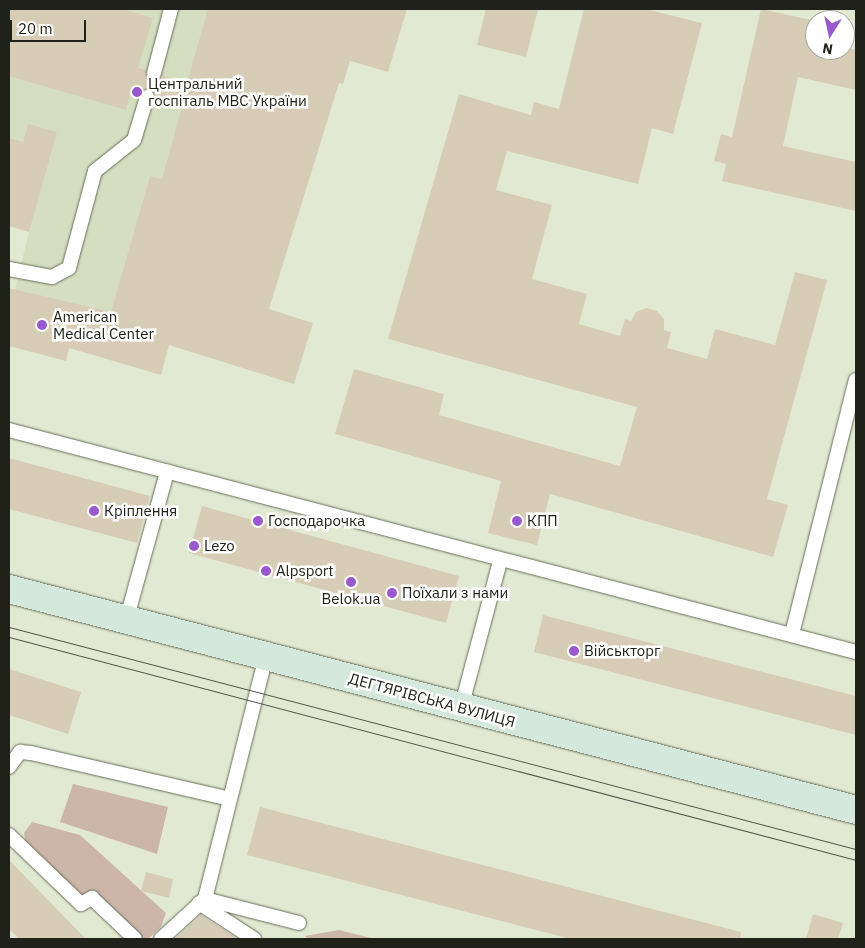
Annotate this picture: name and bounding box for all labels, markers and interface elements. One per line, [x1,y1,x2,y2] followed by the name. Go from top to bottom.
[12,10,89,42] scale bar
[805,10,855,60] north arrow
[18,19,53,38] text: 20 m
[821,39,834,59] text: N
[148,74,307,109] place label: Центральний госпіталь МВС України
[130,85,144,99] marker: Центральний госпіталь МВС України
[53,307,154,342] place label: American Medical Center
[35,318,49,332] marker: American Medical Center
[104,502,177,520] place label: Кріплення
[88,505,100,517] marker: Кріплення
[268,512,365,530] place label: Господарочка
[527,512,558,530] place label: КПП
[252,515,264,527] marker: Господарочка
[511,515,523,527] marker: КПП
[204,537,235,555] place label: Lezo
[188,540,200,552] marker: Lezo
[276,562,334,580] place label: Alpsport
[260,565,272,577] marker: Alpsport
[345,576,357,588] marker: Belok.ua
[402,584,508,602] place label: Поїхали з нами
[386,587,398,599] marker: Поїхали з нами
[322,590,380,608] place label: Belok.ua
[584,642,660,660] place label: Військторг
[568,645,580,657] marker: Військторг
[347,669,517,731] street label: ДЕГТЯРІВСЬКА ВУЛИЦЯ

